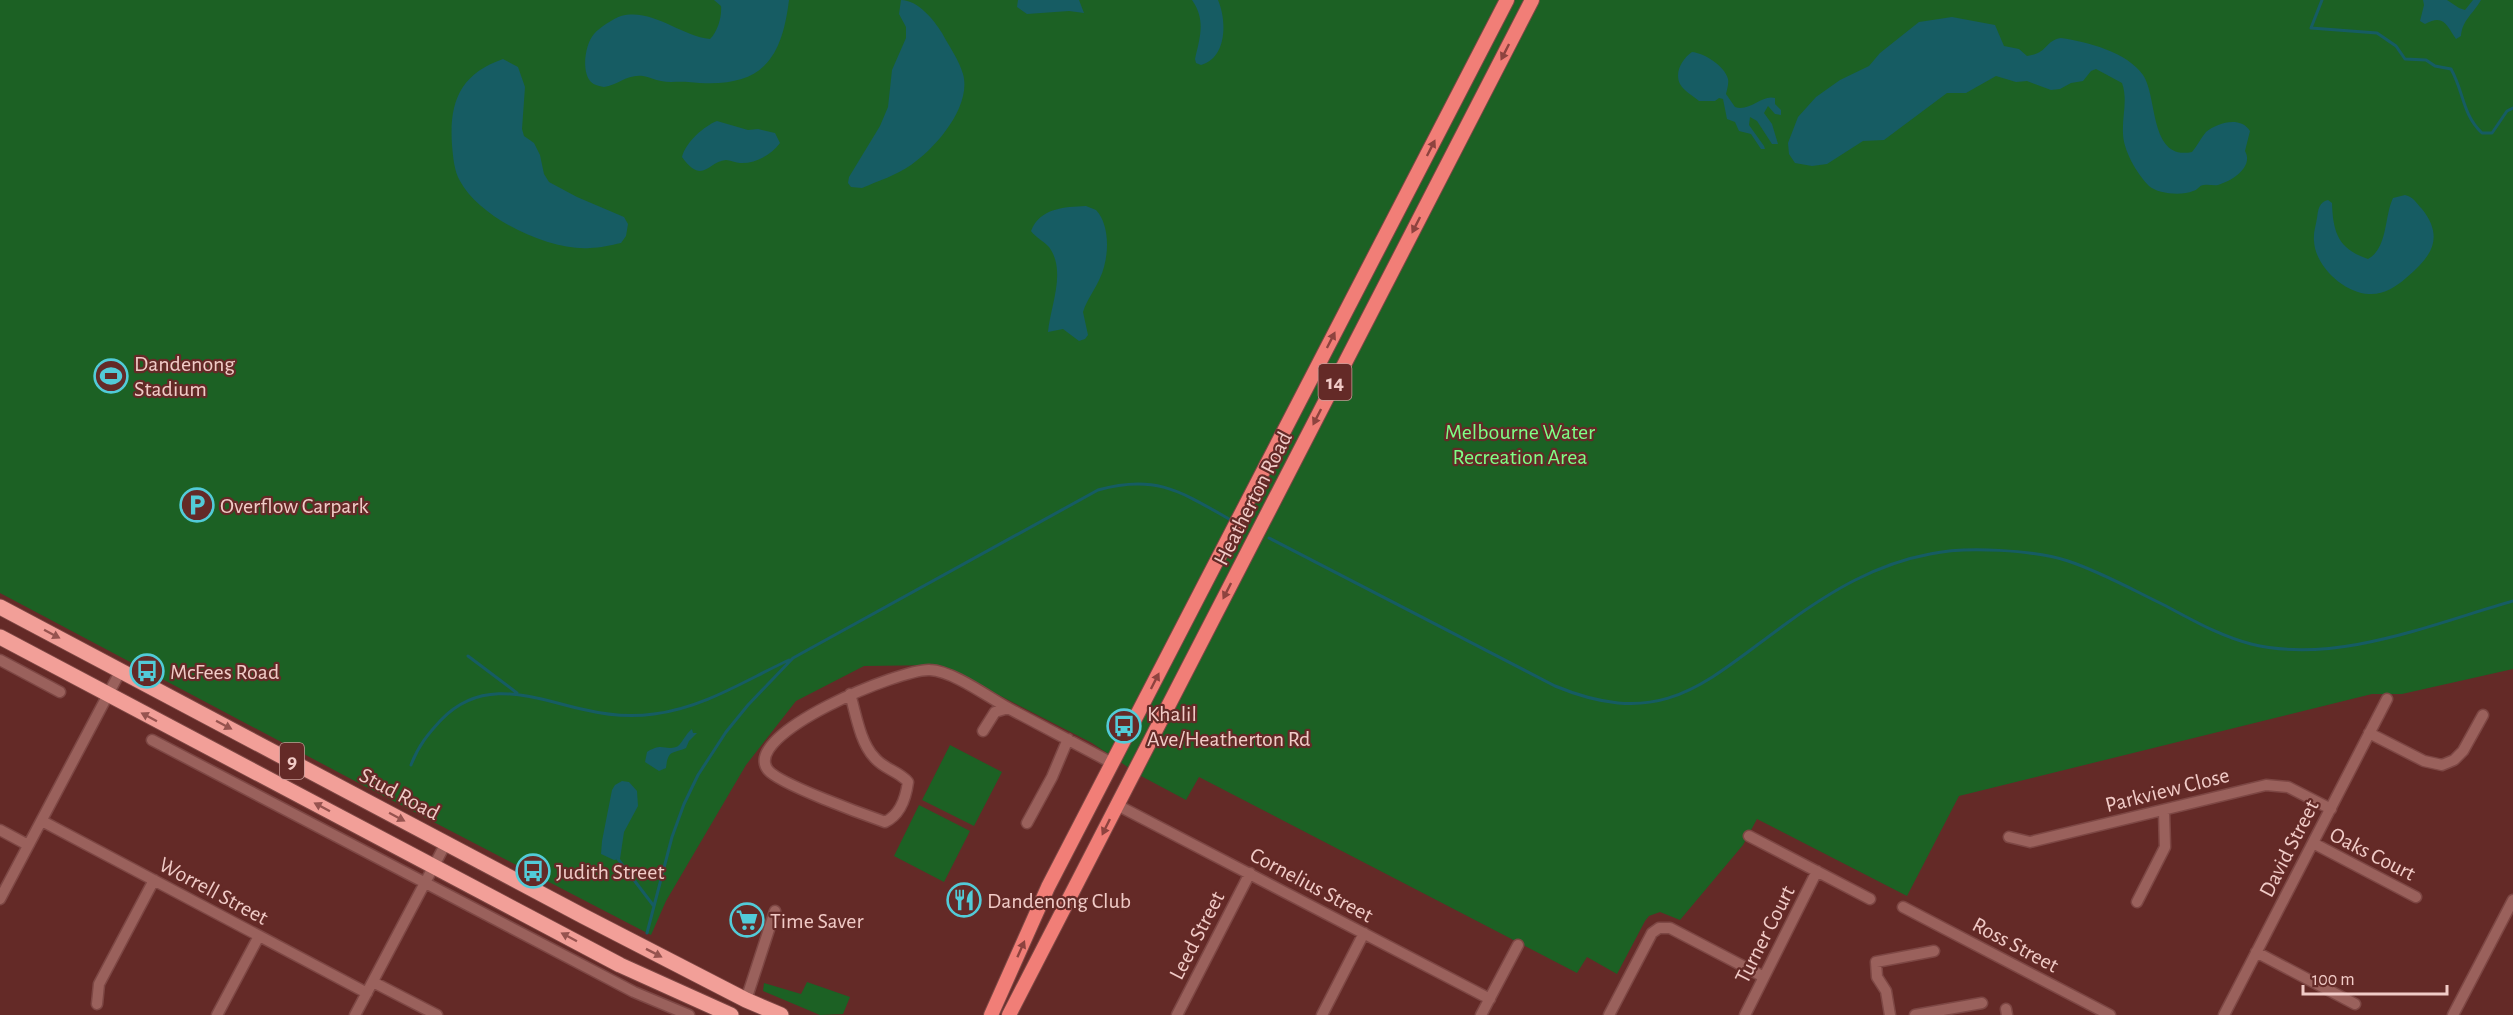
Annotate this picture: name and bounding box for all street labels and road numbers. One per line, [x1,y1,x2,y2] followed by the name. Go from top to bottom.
[1318,364,1352,400] road number: 14
[1210,428,1296,569] street label: Heatherton Road
[280,743,304,779] road number: 9
[356,764,443,824] street label: Stud Road
[2103,764,2232,816] street label: Parkview Close
[2255,796,2323,900] street label: David Street
[2326,823,2419,885] street label: Oaks Court
[1246,843,1377,926] street label: Cornelius Street
[155,853,272,929] street label: Worrell Street
[1731,882,1799,987] street label: Turner Court
[1165,888,1228,983] street label: Leed Street
[1969,913,2062,977] street label: Ross Street

